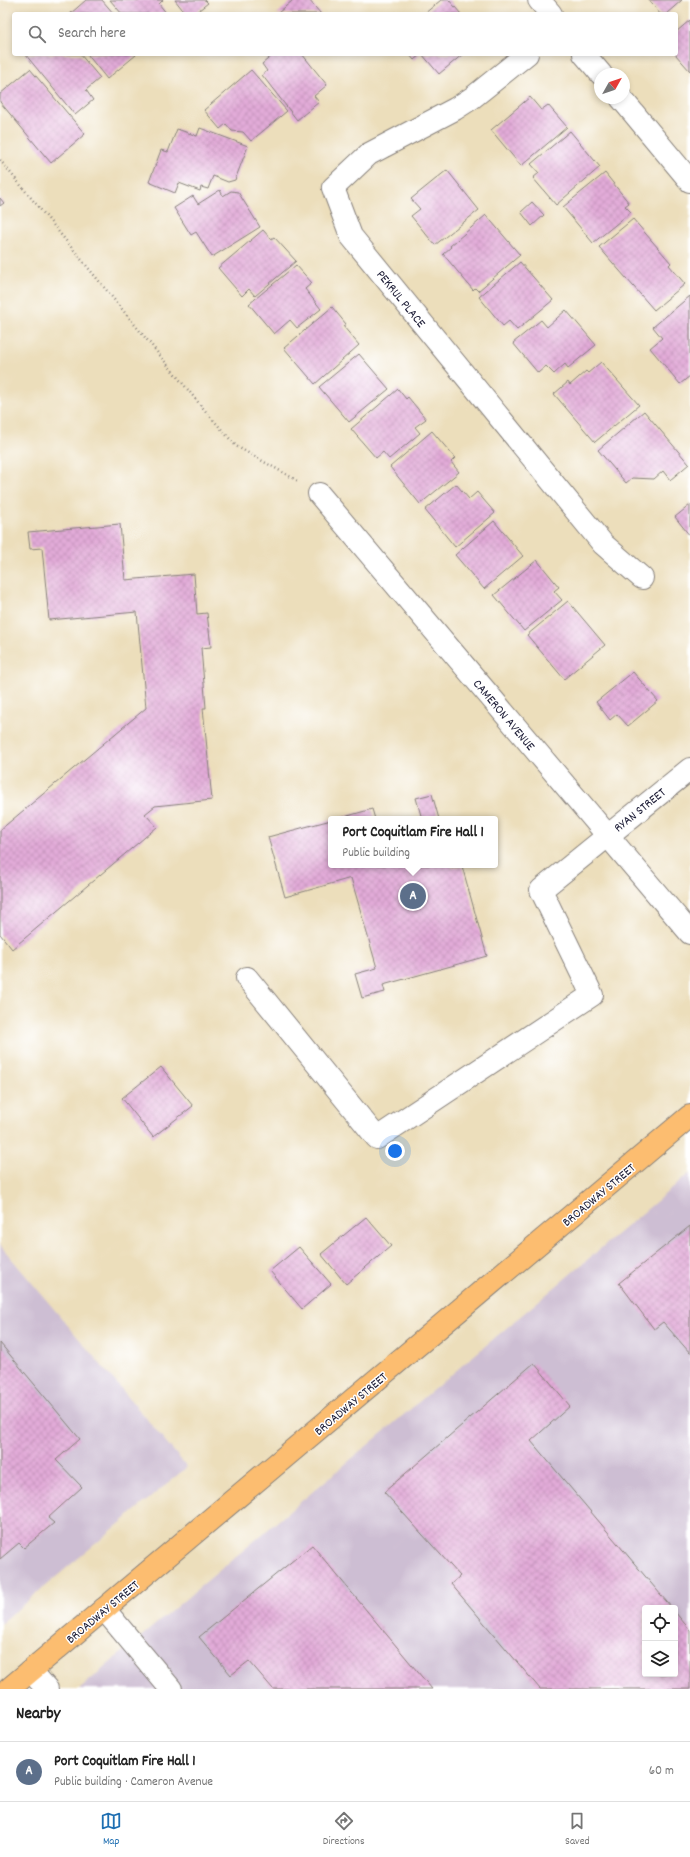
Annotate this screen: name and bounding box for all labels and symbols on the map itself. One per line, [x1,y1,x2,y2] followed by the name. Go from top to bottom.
[594,68,630,104] north arrow
[371,267,429,333] street label: PEKRUL PLACE
[467,676,539,756] street label: CAMERON AVENUE
[611,784,671,838] street label: RYAN STREET
[400,881,426,911] pin: A
[385,1141,405,1161] your location
[559,1160,640,1232] street label: BROADWAY STREET
[311,1369,392,1441] street label: BROADWAY STREET
[63,1577,144,1649] street label: BROADWAY STREET

